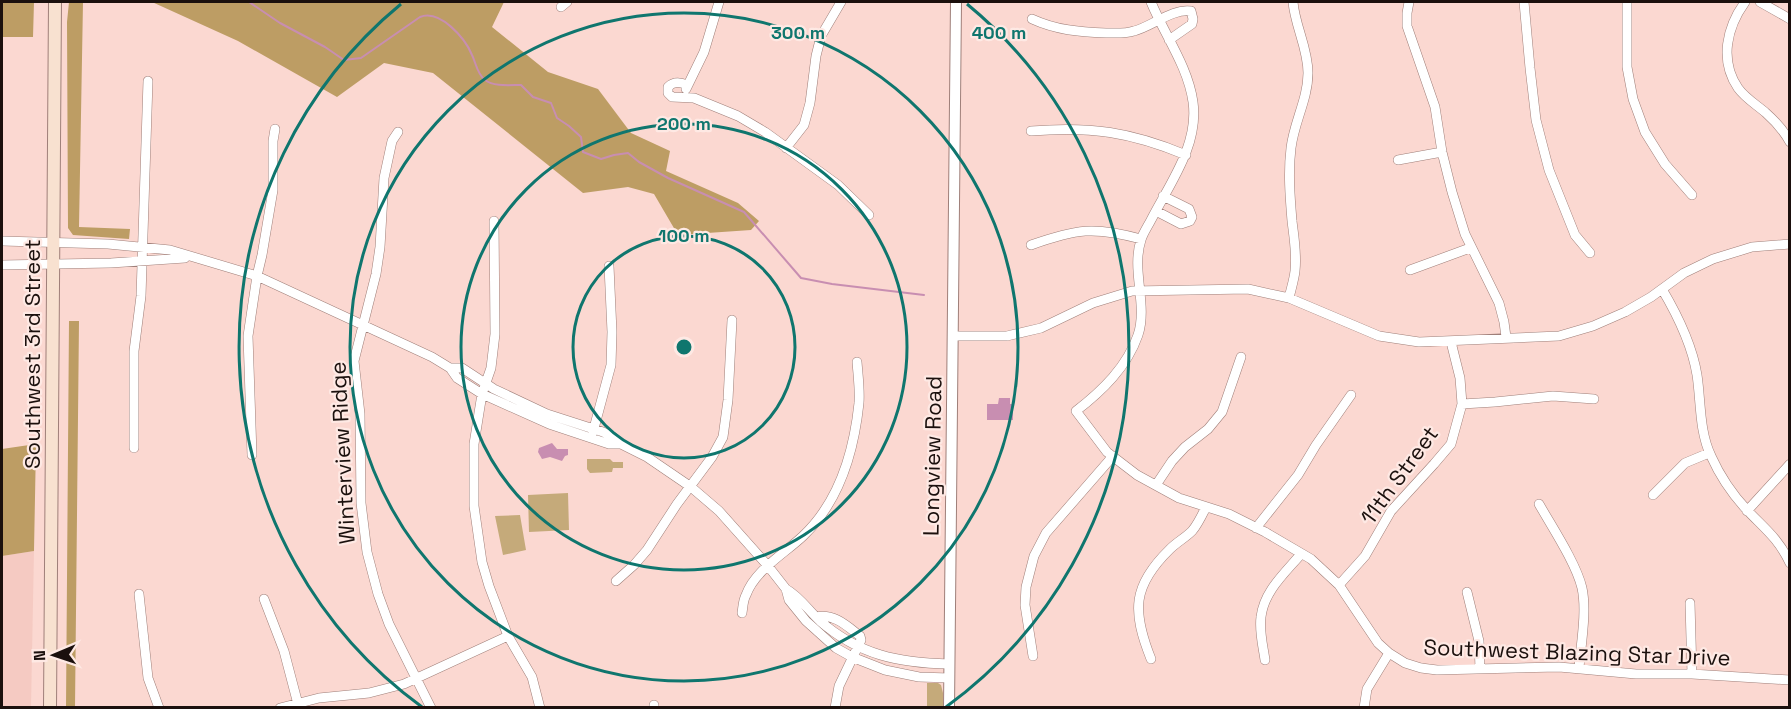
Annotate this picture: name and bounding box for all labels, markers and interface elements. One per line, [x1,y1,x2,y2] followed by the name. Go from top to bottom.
[771,21,825,44] text: 300 m
[972,21,1026,44] text: 400 m
[657,112,711,135] text: 200 m
[658,224,710,247] text: 100 m
[18,239,46,469] street label: Southwest 3rd Street
[674,337,694,357] centre of rings
[323,361,361,545] street label: Winterview Ridge
[917,376,947,536] street label: Longview Road
[1354,420,1444,530] street label: 11th Street
[24,625,84,685] north arrow
[1423,633,1731,671] street label: Southwest Blazing Star Drive
[29,650,50,661] text: N

